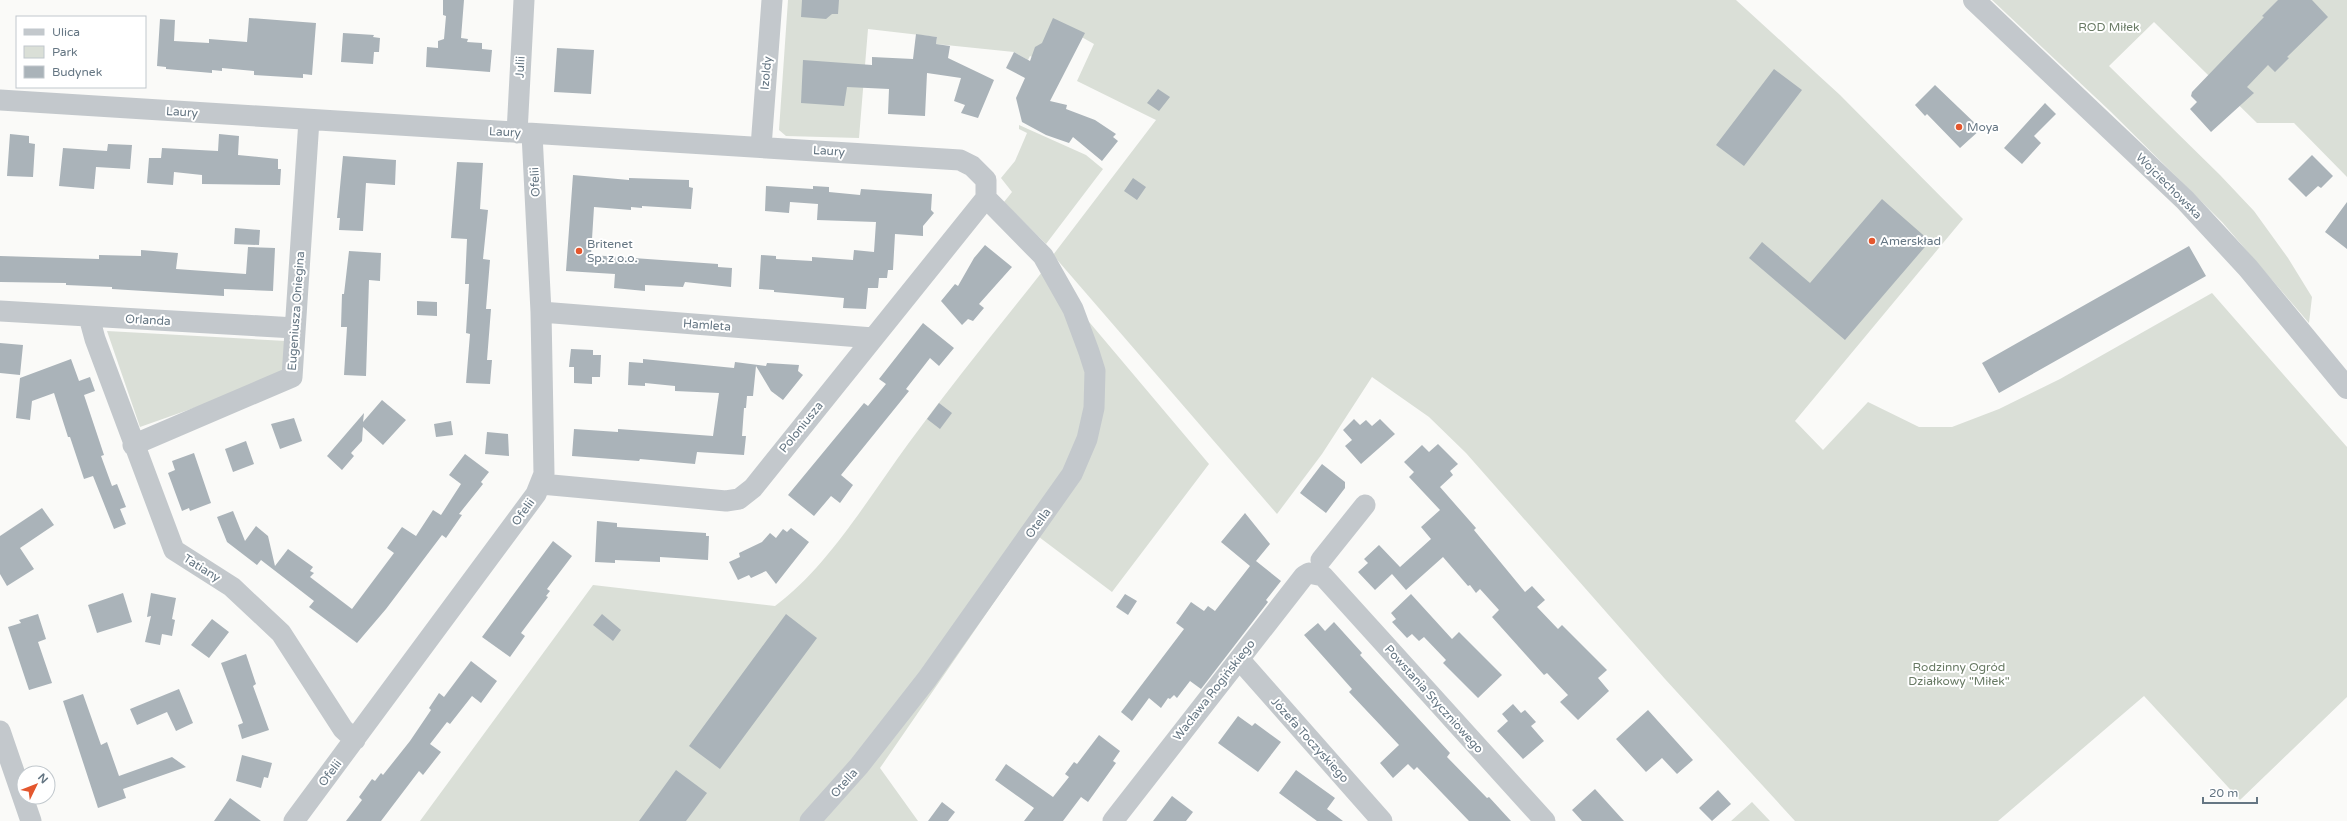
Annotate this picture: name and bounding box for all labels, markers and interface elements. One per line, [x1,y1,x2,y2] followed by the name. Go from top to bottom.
[16,16,146,88] legend
[2078,20,2140,34] park label: ROD Miłek
[52,25,80,39] text: Ulica
[52,45,78,59] text: Park
[758,55,774,90] street label: Izoldy
[512,56,528,78] street label: Julii
[52,65,103,79] text: Budynek
[166,104,199,120] street label: Laury
[1967,120,1999,134] place label: Moya
[1954,122,1964,132] marker: Moya
[489,124,522,140] street label: Laury
[813,143,846,159] street label: Laury
[2133,150,2205,222] street label: Wojciechowska
[527,167,543,197] street label: Ofelii
[1880,234,1941,248] place label: Amerskład
[1867,236,1877,246] marker: Amerskład
[587,237,638,265] place label: Britenet Sp. z o.o.
[574,246,584,256] marker: Britenet Sp. z o.o.
[285,251,307,371] street label: Eugeniusza Oniegina
[125,312,171,328] street label: Orlanda
[683,316,731,334] street label: Hamleta
[776,399,826,455] street label: Poloniusza
[509,496,537,528] street label: Ofelii
[1022,505,1054,541] street label: Otella
[181,551,224,585] street label: Tatiany
[1170,637,1258,743] street label: Wacława Rogińskiego
[1382,642,1486,756] street label: Powstania Styczniowego
[1908,660,2010,688] park label: Rodzinny Ogród Działkowy "Miłek"
[1268,695,1352,785] street label: Józefa Toczyskiego
[315,757,345,789] street label: Ofelii
[16,765,56,805] north arrow
[828,766,860,800] street label: Otella
[35,771,51,786] text: N
[2203,779,2257,805] scale bar
[2209,786,2238,800] text: 20 m

